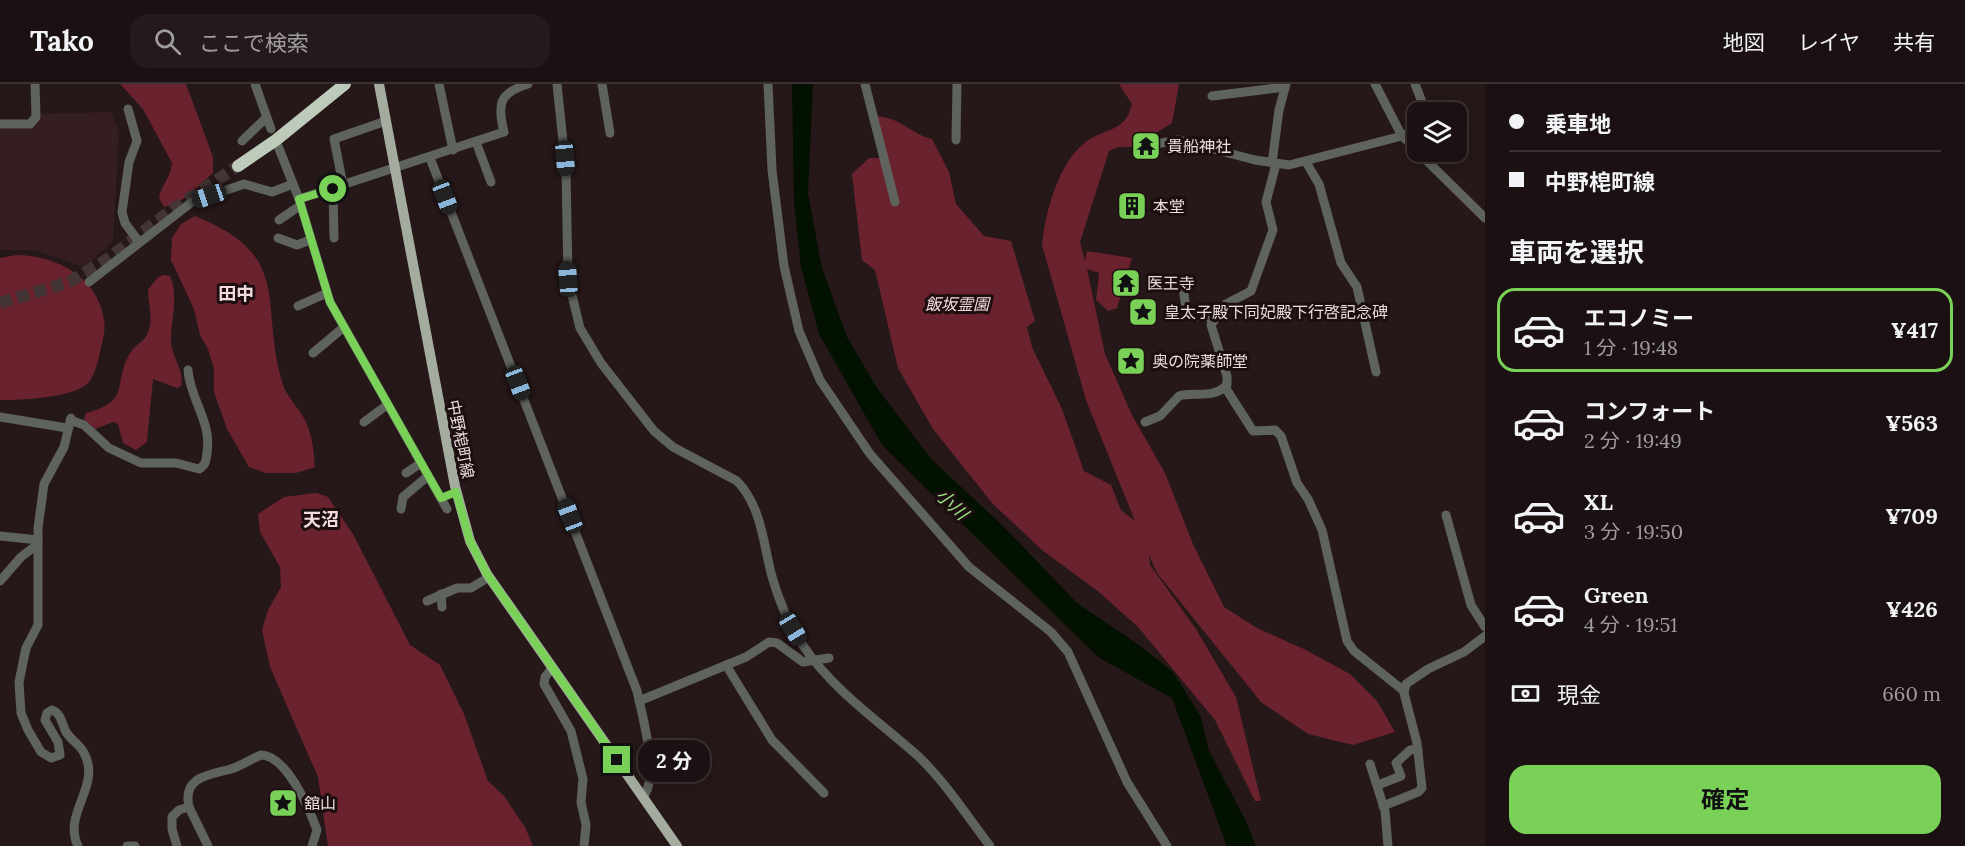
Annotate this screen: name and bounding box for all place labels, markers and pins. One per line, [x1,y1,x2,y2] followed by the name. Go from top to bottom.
[1130,130,1162,162] temple icon: 貴船神社
[1167,136,1231,156] place label: 貴船神社
[1116,190,1148,222] building icon: 本堂
[1153,196,1185,216] place label: 本堂
[1110,267,1142,299] temple icon: 医王寺
[1147,273,1195,293] place label: 医王寺
[1127,296,1159,328] place icon: 皇太子殿下同妃殿下行啓記念碑
[1164,302,1388,322] place label: 皇太子殿下同妃殿下行啓記念碑
[1115,345,1147,377] place icon: 奥の院薬師堂
[1152,351,1248,371] place label: 奥の院薬師堂
[267,787,299,819] place icon: 舘山
[304,793,336,813] place label: 舘山

